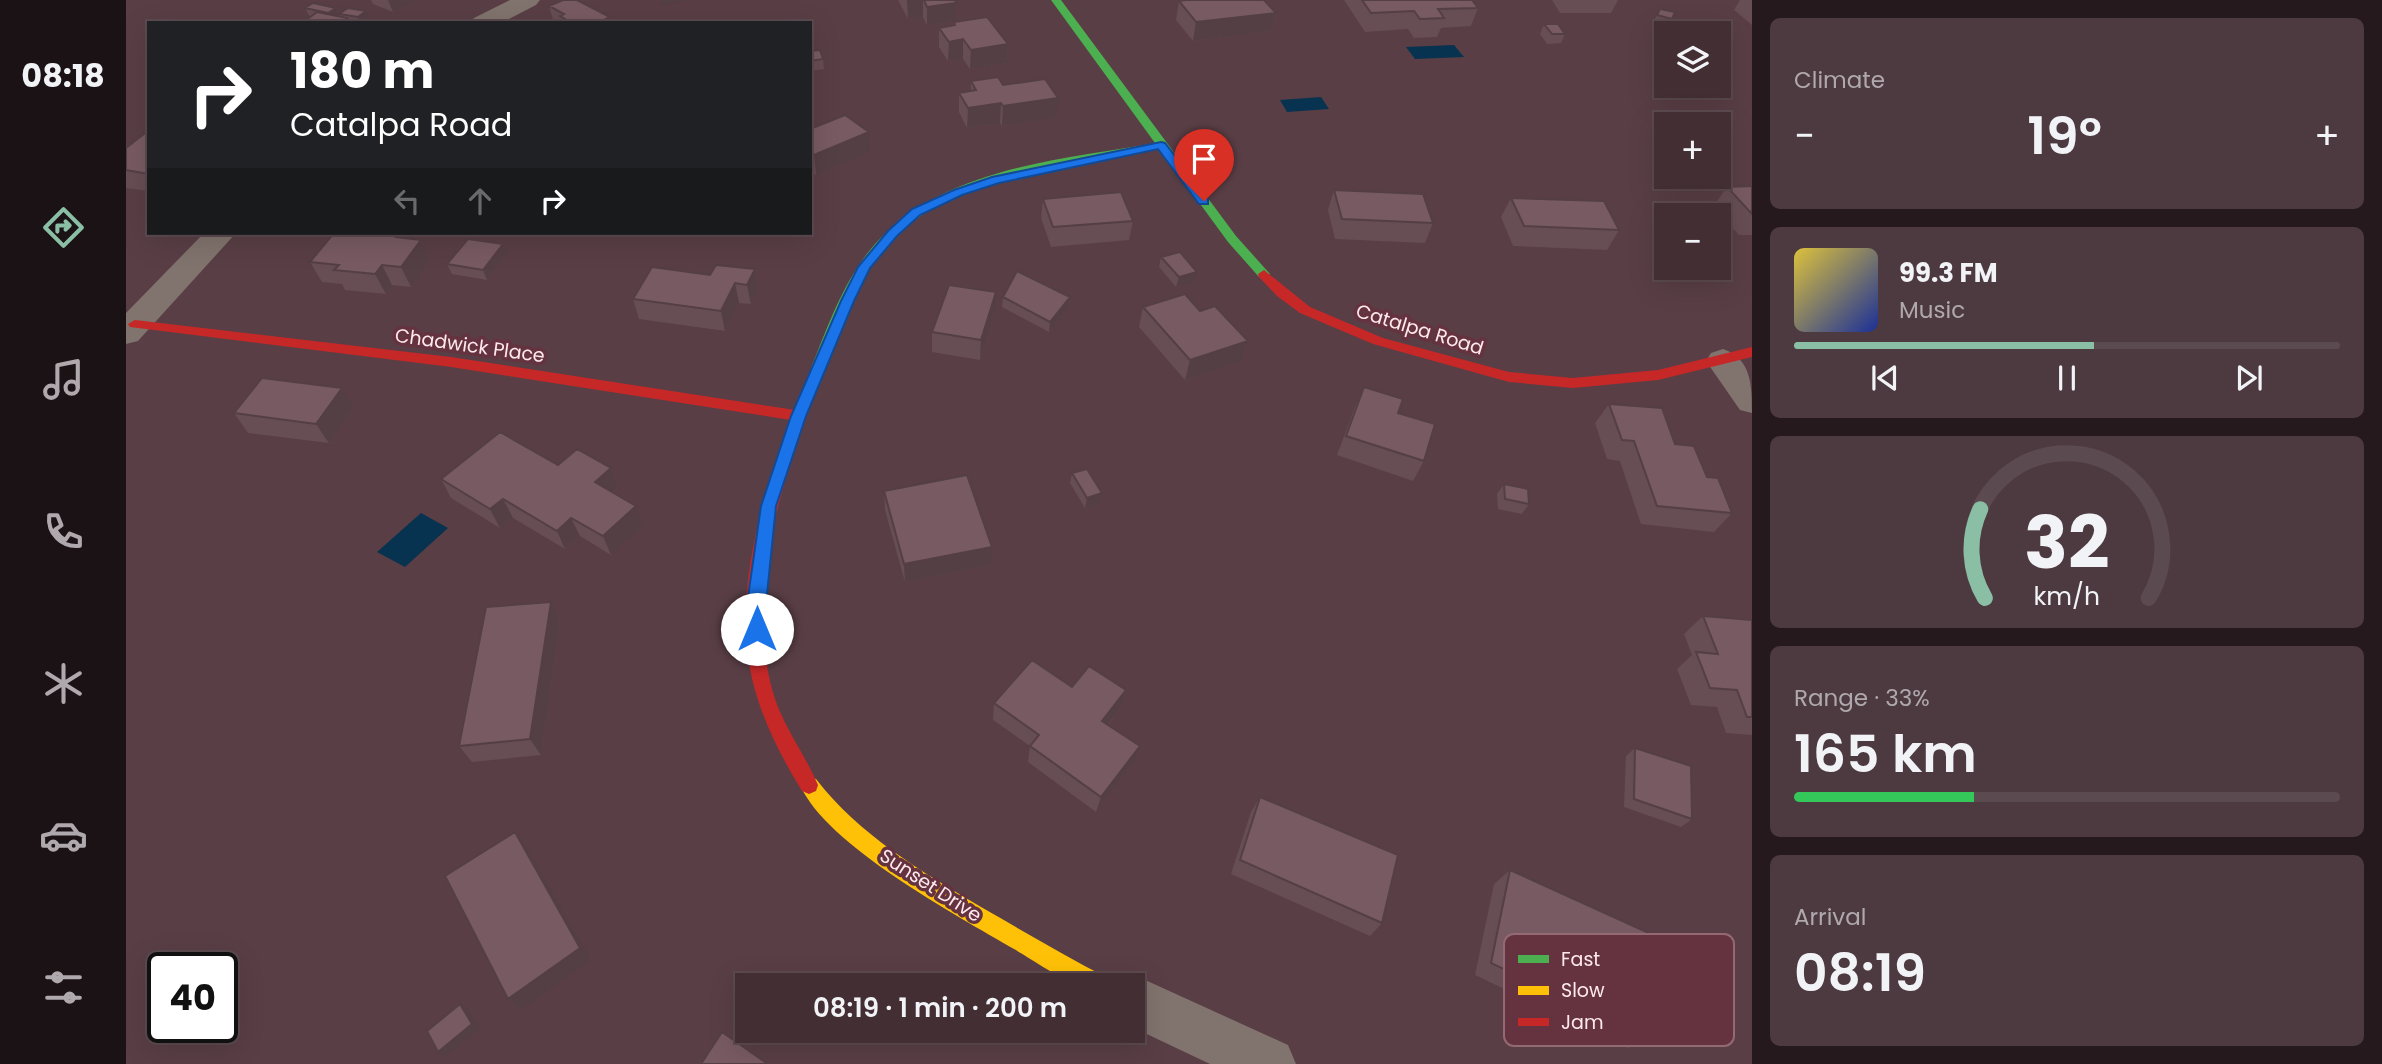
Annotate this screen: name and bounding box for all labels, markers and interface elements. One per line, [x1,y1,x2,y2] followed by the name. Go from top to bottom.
[1654,21,1731,280] map controls
[1654,21,1731,98] button: layers
[290,37,434,105] text: 180 m
[175,49,266,140] icon: right
[21,53,105,98] text: 08:18
[1794,64,1885,96] text: Climate
[2027,99,2102,172] text: 19°
[290,102,513,147] text: Catalpa Road
[1794,109,1815,162] text: −
[2314,109,2340,162] text: +
[1654,112,1731,189] button: +
[1174,129,1234,201] pin
[1185,140,1223,178] icon: arrive
[388,182,426,220] icon: left
[461,182,499,220] icon: ahead
[534,182,572,220] icon: right
[39,203,88,252] icon: directions
[1654,203,1731,280] button: −
[1899,255,1998,291] text: 99.3 FM
[1899,294,1965,326] text: Music
[1353,297,1487,362] street label: Catalpa Road
[393,322,547,369] street label: Chadwick Place
[39,355,88,404] icon: music
[1866,359,1904,397] icon: previous
[2048,359,2086,397] icon: pause
[2230,359,2268,397] icon: next
[2024,492,2110,593] text: 32
[39,507,88,556] icon: phone
[2034,579,2100,614] text: km/h
[720,592,794,666] position arrow
[39,659,88,708] icon: climate
[1794,682,1930,714] text: Range · 33%
[1794,717,1977,790] text: 165 km
[39,811,88,860] icon: car
[874,842,987,929] street label: Sunset Drive
[1794,901,1866,933] text: Arrival
[1504,934,1734,1046] legend
[1794,936,1926,1009] text: 08:19
[1561,946,1600,973] text: Fast
[147,952,238,1043] speed limit sign: 40
[39,963,88,1012] icon: filters
[1561,977,1605,1004] text: Slow
[813,990,1067,1026] text: 08:19 · 1 min · 200 m
[1561,1009,1603,1036] text: Jam

